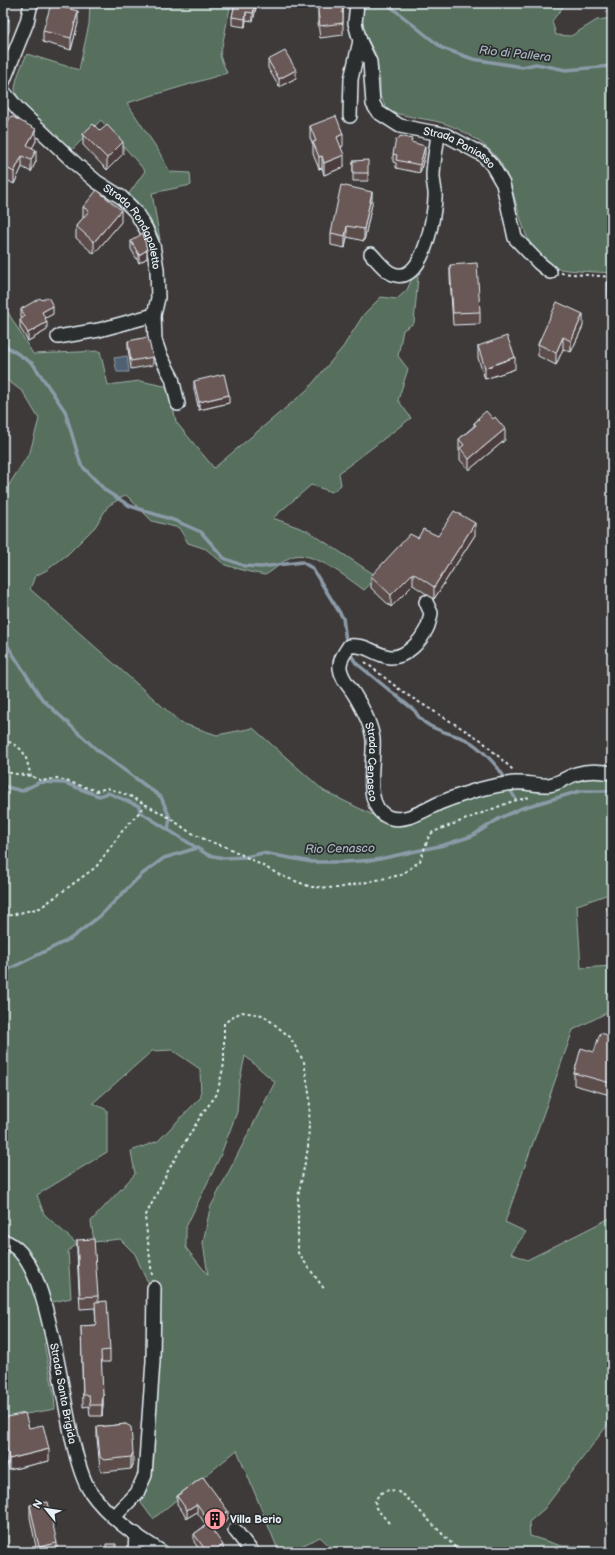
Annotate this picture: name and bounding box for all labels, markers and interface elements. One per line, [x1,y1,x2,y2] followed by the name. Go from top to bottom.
[478,43,552,65] water label: Rio di Pallera
[422,124,498,171] street label: Strada Paniasso
[101,181,163,270] street label: Strada Rondapaletto
[362,720,381,803] street label: Strada Cenasco
[305,841,375,857] water label: Rio Cenasco
[47,1342,80,1445] street label: Strada Santa Brigida
[26,1489,66,1529] north arrow
[30,1497,45,1511] text: N
[202,1506,228,1532] building icon: Villa Berio
[230,1513,282,1526] place label: Villa Berio

